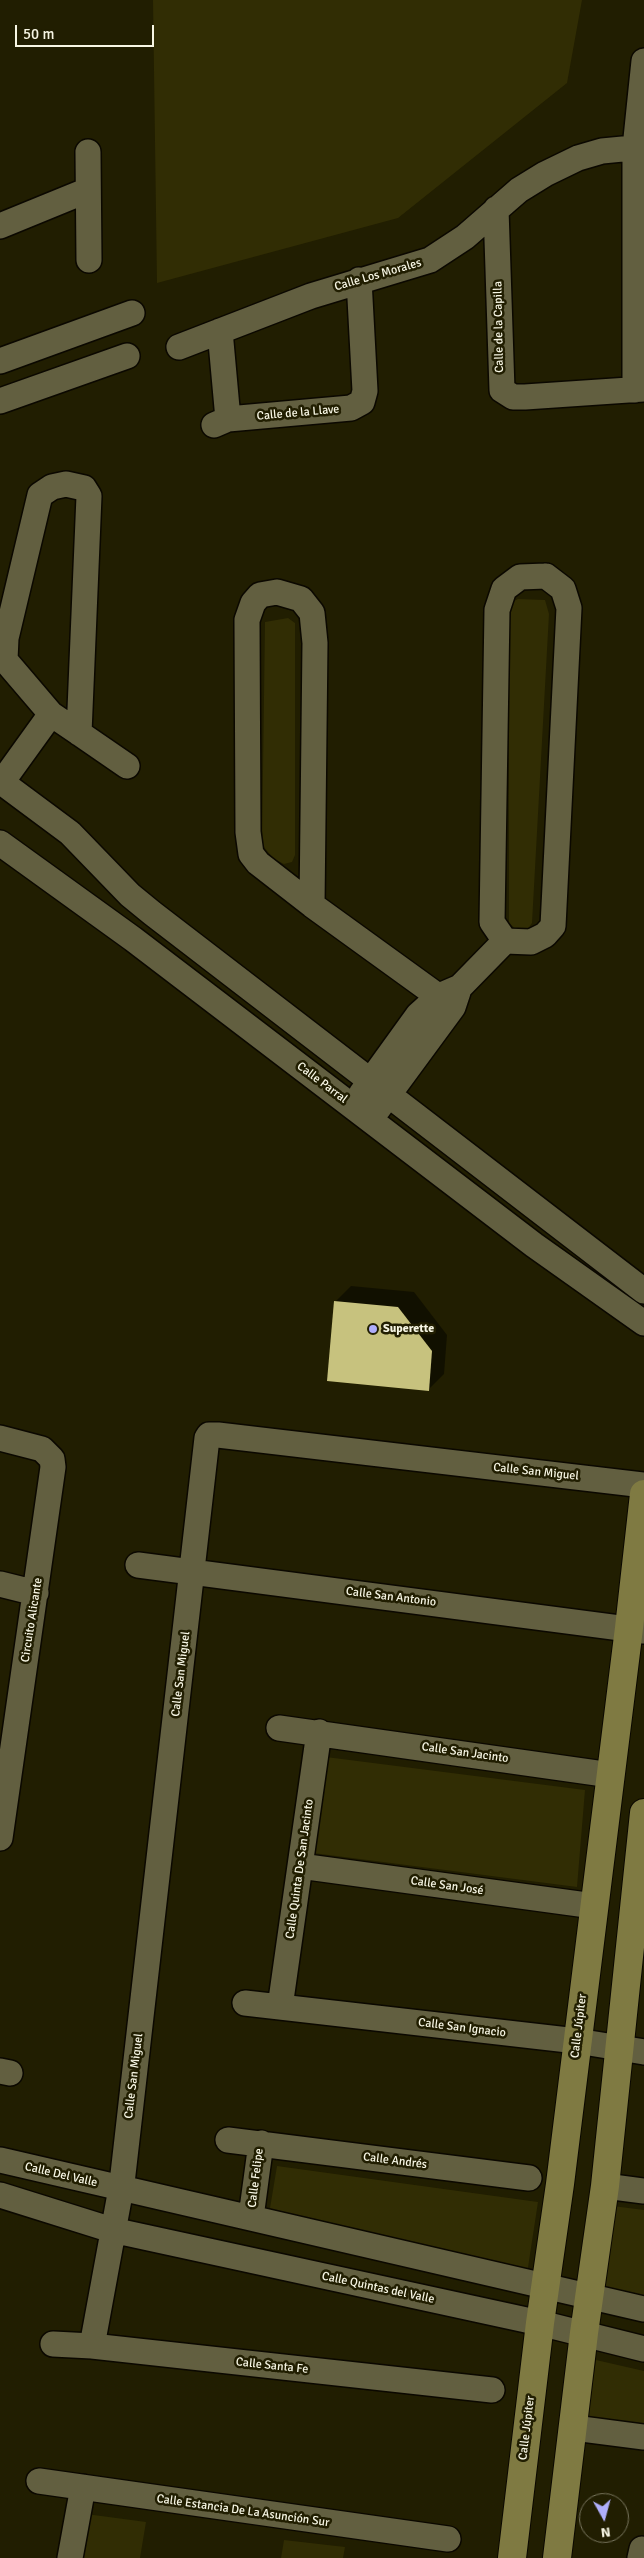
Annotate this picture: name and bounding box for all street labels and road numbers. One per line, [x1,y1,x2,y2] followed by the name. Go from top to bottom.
[333,256,423,294] street label: Calle Los Morales
[491,281,507,373] street label: Calle de la Capilla
[256,402,340,424] street label: Calle de la Llave
[294,1059,350,1107] street label: Calle Parral
[492,1460,580,1484] street label: Calle San Miguel
[18,1577,46,1663] street label: Circuito Alicante
[345,1584,437,1610] street label: Calle San Antonio
[169,1630,193,1718] street label: Calle San Miguel
[421,1740,509,1766] street label: Calle San Jacinto
[283,1798,317,1940] street label: Calle Quinta De San Jacinto
[410,1874,484,1898] street label: Calle San José
[568,1993,590,2059] street label: Calle Júpiter
[417,2015,507,2041] street label: Calle San Ignacio
[122,2032,146,2120] street label: Calle San Miguel
[245,2147,267,2209] street label: Calle Felipe
[362,2150,428,2172] street label: Calle Andrés
[23,2160,99,2190] street label: Calle Del Valle
[320,2269,436,2307] street label: Calle Quintas del Valle
[235,2355,309,2377] street label: Calle Santa Fe
[516,2395,538,2461] street label: Calle Júpiter
[156,2492,330,2530] street label: Calle Estancia De La Asunción Sur

